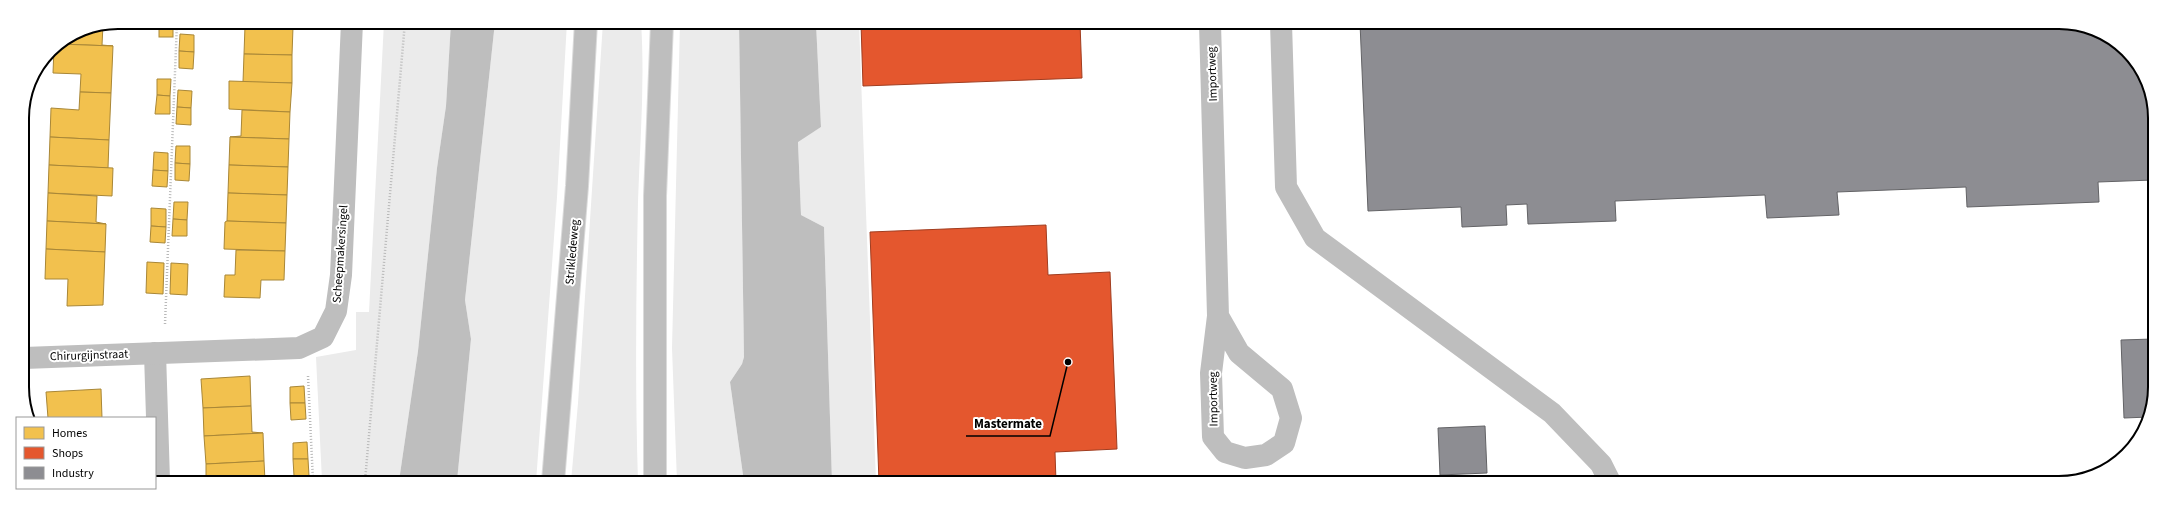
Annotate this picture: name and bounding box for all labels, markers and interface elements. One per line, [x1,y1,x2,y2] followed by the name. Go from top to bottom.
[1203,46,1222,102] street label: Importweg
[329,204,352,304] street label: Scheepmakersingel
[561,219,584,285] street label: Strikledeweg
[50,346,128,365] street label: Chirurgijnstraat
[1205,371,1222,427] street label: Importweg
[966,411,1050,436] callout: Mastermate
[974,415,1042,433] text: Mastermate
[16,417,156,489] legend
[52,425,87,442] text: Homes
[52,445,83,462] text: Shops
[52,465,94,482] text: Industry

